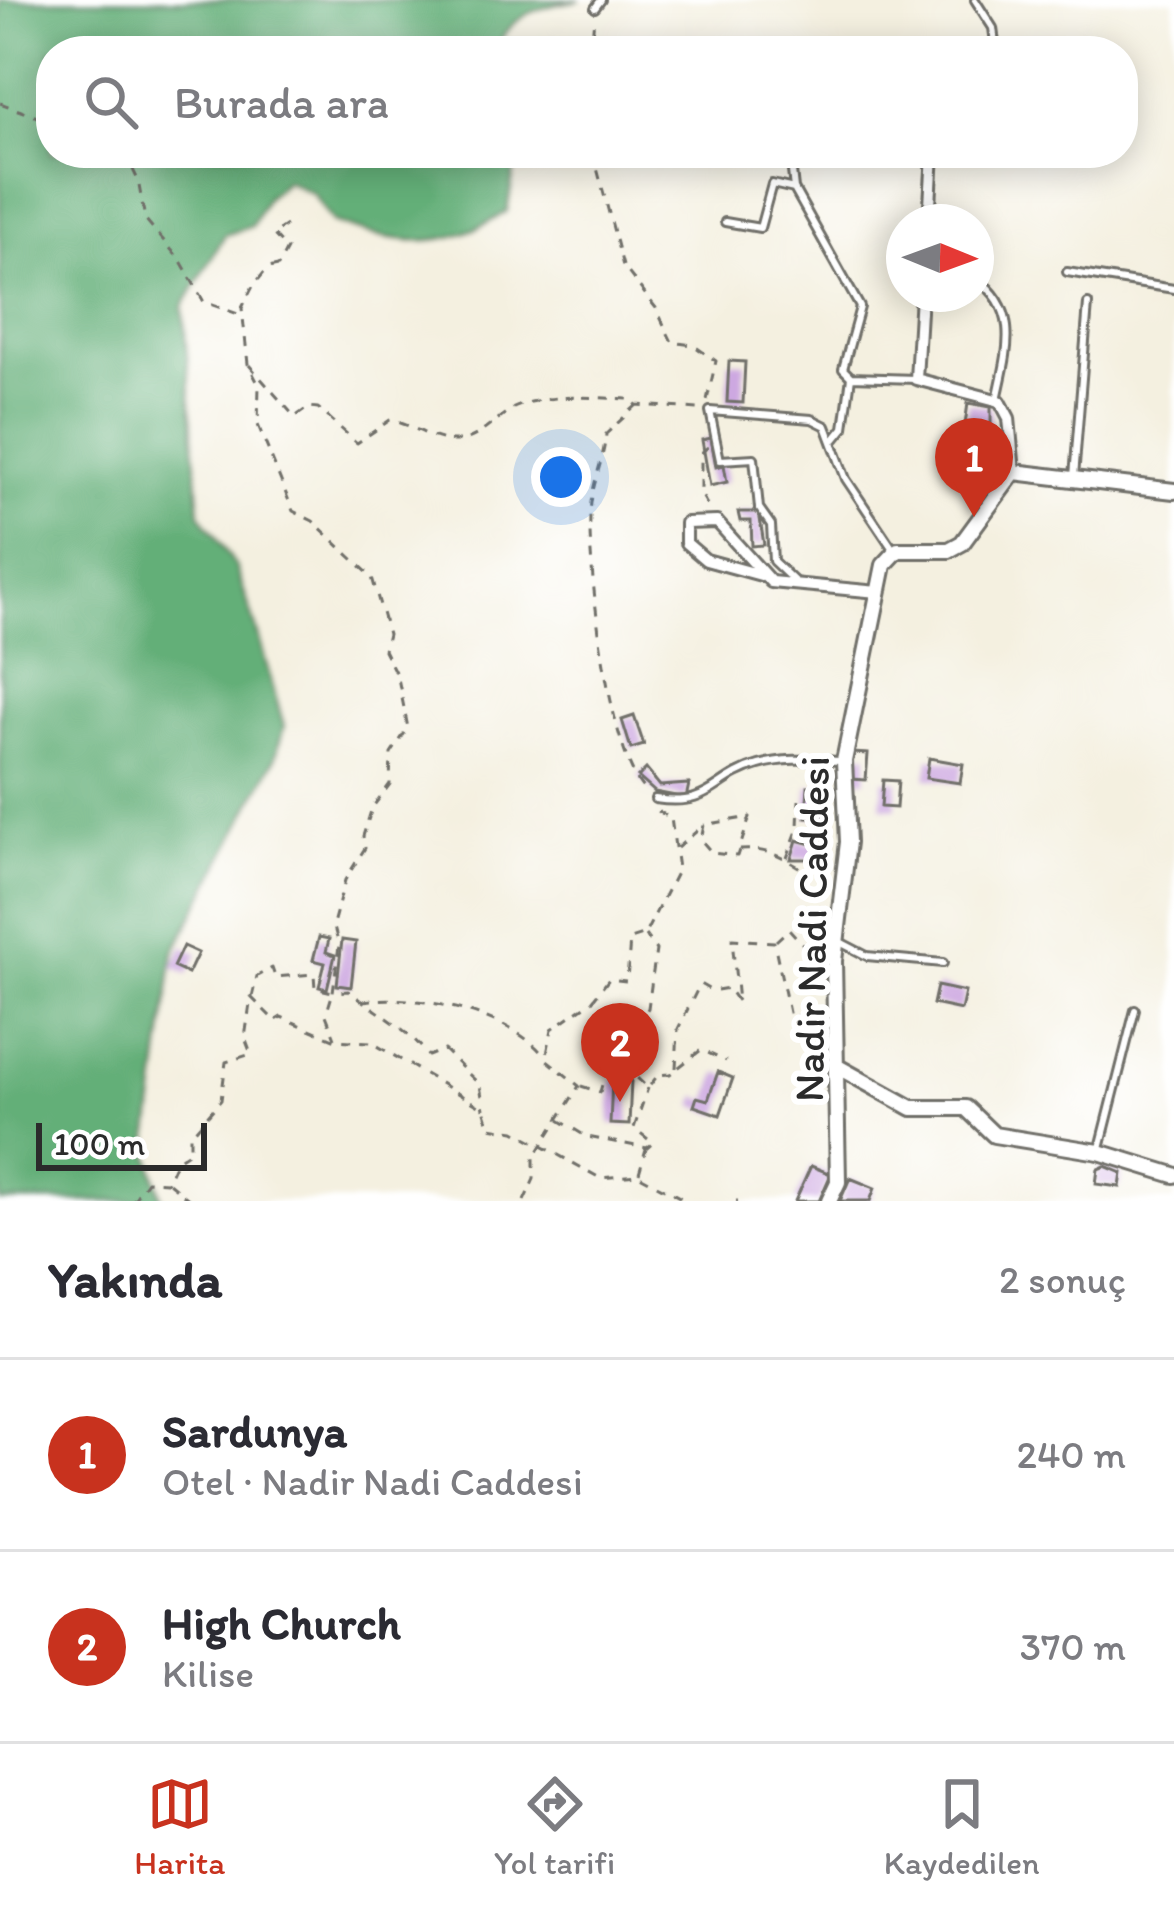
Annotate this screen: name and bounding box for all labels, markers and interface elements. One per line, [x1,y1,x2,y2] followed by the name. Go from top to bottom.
[36,36,1138,168] search box
[78,69,144,135] icon: search
[174,75,389,129] text: Burada ara
[886,204,994,312] north arrow
[935,418,1013,517] pin: 1
[531,447,591,507] your location
[783,756,840,1102] street label: Nadir Nadi Caddesi
[581,1003,659,1102] pin: 2
[36,1117,207,1170] scale bar
[54,1124,145,1163] text: 100 m
[48,1249,222,1310] text: Yakında
[999,1256,1126,1303] text: 2 sonuç
[162,1404,347,1458] text: Sardunya
[78,1431,96,1478] text: 1
[1016,1431,1126,1478] text: 240 m
[162,1458,583,1505] text: Otel · Nadir Nadi Caddesi
[162,1596,401,1650] text: High Church
[77,1623,97,1670] text: 2
[1020,1623,1126,1670] text: 370 m
[162,1650,254,1697] text: Kilise
[134,1771,225,1882] tab: Harita
[494,1771,615,1882] tab: Yol tarifi
[884,1771,1040,1882] tab: Kaydedilen

